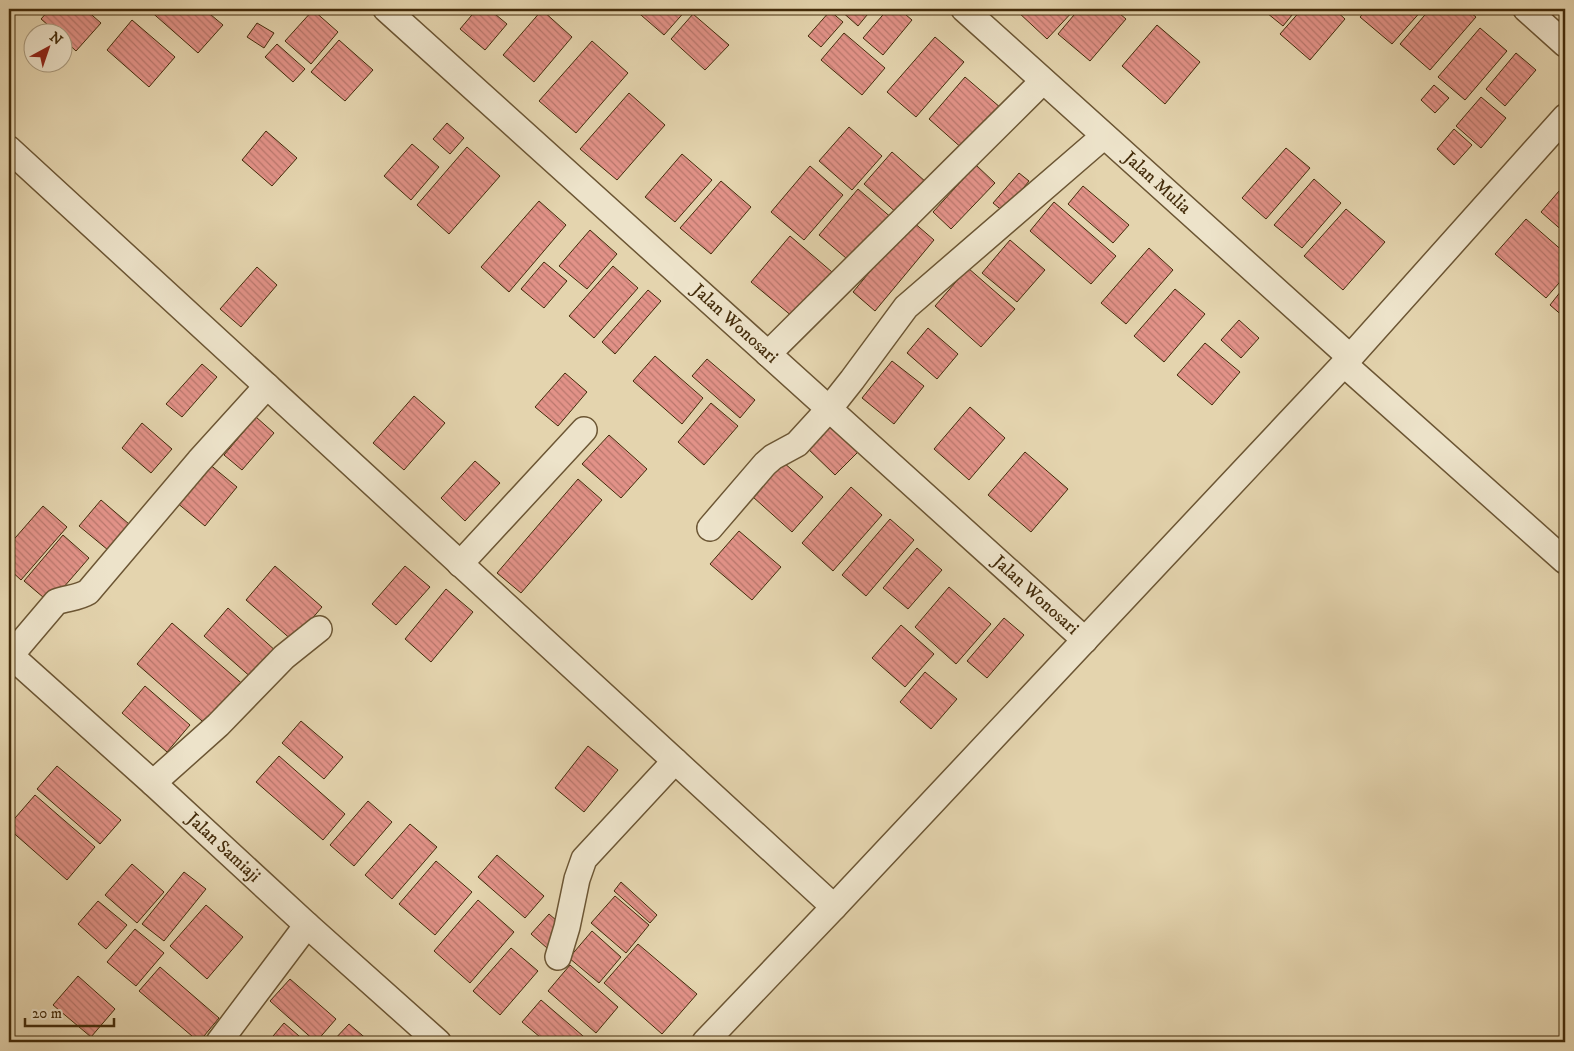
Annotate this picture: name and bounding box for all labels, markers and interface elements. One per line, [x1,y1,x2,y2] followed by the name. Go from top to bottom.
[22,22,72,72] north arrow
[46,28,66,50] text: N
[1117,146,1196,219] street label: Jalan Mulia
[686,278,782,368] street label: Jalan Wonosari
[986,550,1083,640] street label: Jalan Wonosari
[180,807,265,887] street label: Jalan Samiaji
[25,996,114,1028] scale bar
[32,1004,62,1023] text: 20 m

